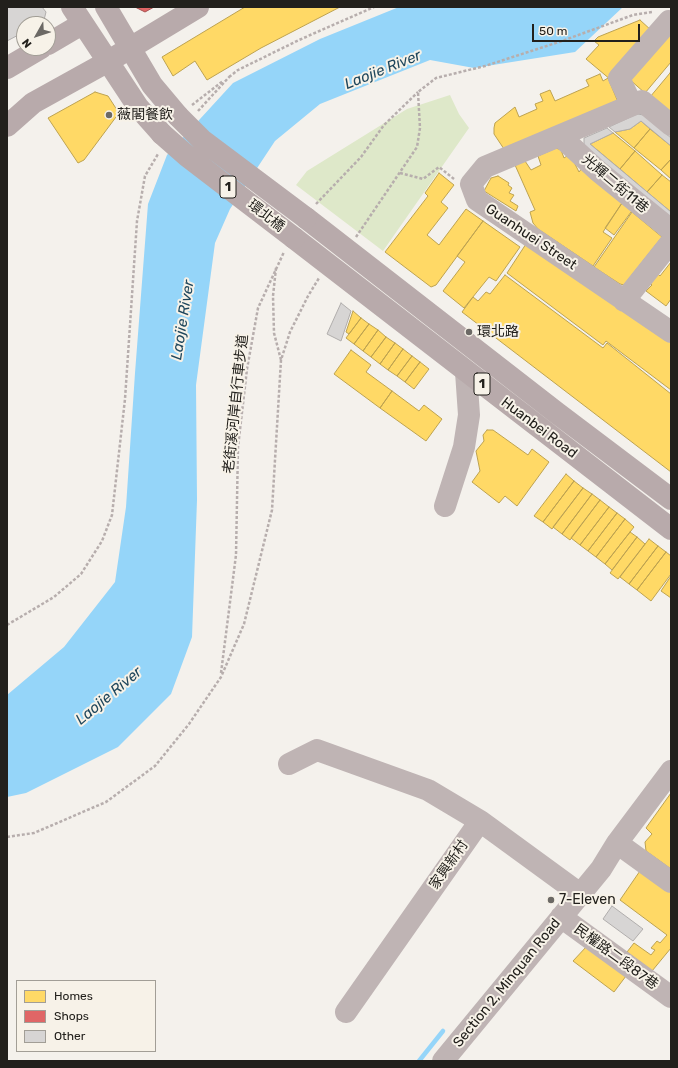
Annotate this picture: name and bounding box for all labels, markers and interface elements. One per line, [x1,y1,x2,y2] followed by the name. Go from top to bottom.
[16,16,56,56] north arrow
[534,16,642,42] scale bar
[539,24,567,38] text: 50 m
[20,36,35,50] text: N
[342,47,424,93] water label: Laojie River
[117,107,173,123] place label: 薇閣餐飲
[104,110,114,120] marker: 薇閣餐飲
[578,151,652,217] street label: 光輝二街11巷
[220,176,236,198] road number: 1
[244,196,288,236] street label: 環北橋
[482,200,580,274] street label: Guanhuei Street
[168,279,198,361] water label: Laojie River
[477,324,519,340] place label: 環北路
[464,327,474,337] marker: 環北路
[220,334,252,474] street label: 老街溪河岸自行車步道
[474,373,490,395] road number: 1
[498,394,580,462] street label: Huanbei Road
[72,663,146,729] water label: Laojie River
[426,837,472,893] street label: 家興新村
[559,892,616,908] place label: 7-Eleven
[546,895,556,905] marker: 7-Eleven
[450,915,564,1051] street label: Section 2, Minquan Road
[571,921,661,993] street label: 民權路二段87巷
[16,980,156,1052] legend
[54,989,93,1003] text: Homes
[54,1009,89,1023] text: Shops
[54,1029,85,1043] text: Other

